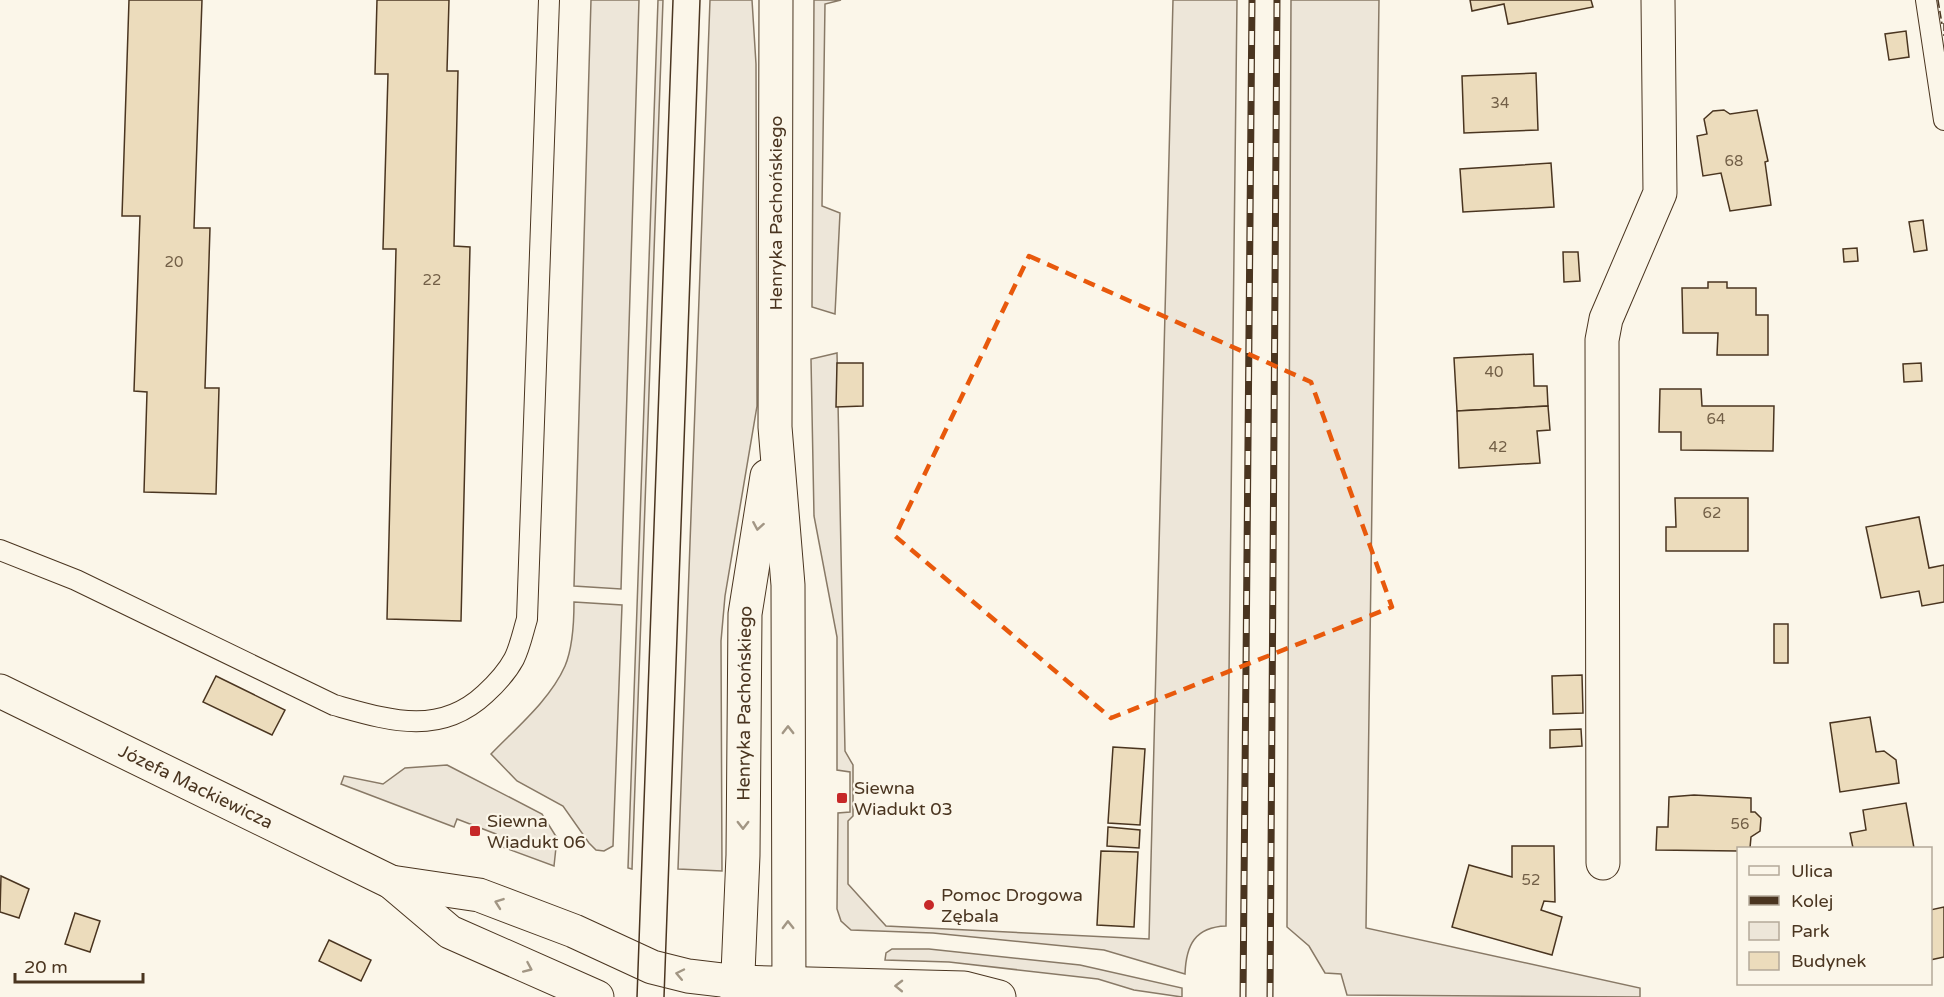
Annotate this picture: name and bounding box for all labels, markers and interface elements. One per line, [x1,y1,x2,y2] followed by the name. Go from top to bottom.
[1491,94,1509,112] house number: 34
[765,115,787,311] street label: Henryka Pachońskiego
[1725,152,1743,170] house number: 68
[165,253,183,271] house number: 20
[423,271,441,289] house number: 22
[1485,363,1503,381] house number: 40
[1707,410,1725,428] house number: 64
[1489,438,1507,456] house number: 42
[1703,504,1721,522] house number: 62
[752,521,765,531] one-way arrow
[732,604,757,801] street label: Henryka Pachońskiego
[782,725,794,734] one-way arrow
[115,740,277,834] street label: Józefa Mackiewicza
[854,777,953,820] place label: Siewna Wiadukt 03
[835,791,849,805] marker: Siewna Wiadukt 03
[487,810,586,853] place label: Siewna Wiadukt 06
[1731,815,1749,833] house number: 56
[737,820,749,829] one-way arrow
[468,824,482,838] marker: Siewna Wiadukt 06
[1737,847,1932,985] legend
[1791,860,1833,882] text: Ulica
[1522,871,1540,889] house number: 52
[941,884,1083,927] place label: Pomoc Drogowa Zębala
[1791,890,1833,912] text: Kolej
[494,898,505,910] one-way arrow
[922,898,936,912] marker: Pomoc Drogowa Zębala
[782,920,794,929] one-way arrow
[1791,920,1830,942] text: Park
[15,946,142,984] scale bar
[1791,950,1866,972] text: Budynek
[24,956,68,978] text: 20 m
[522,960,533,972] one-way arrow
[675,968,685,981] one-way arrow
[895,980,904,992] one-way arrow

